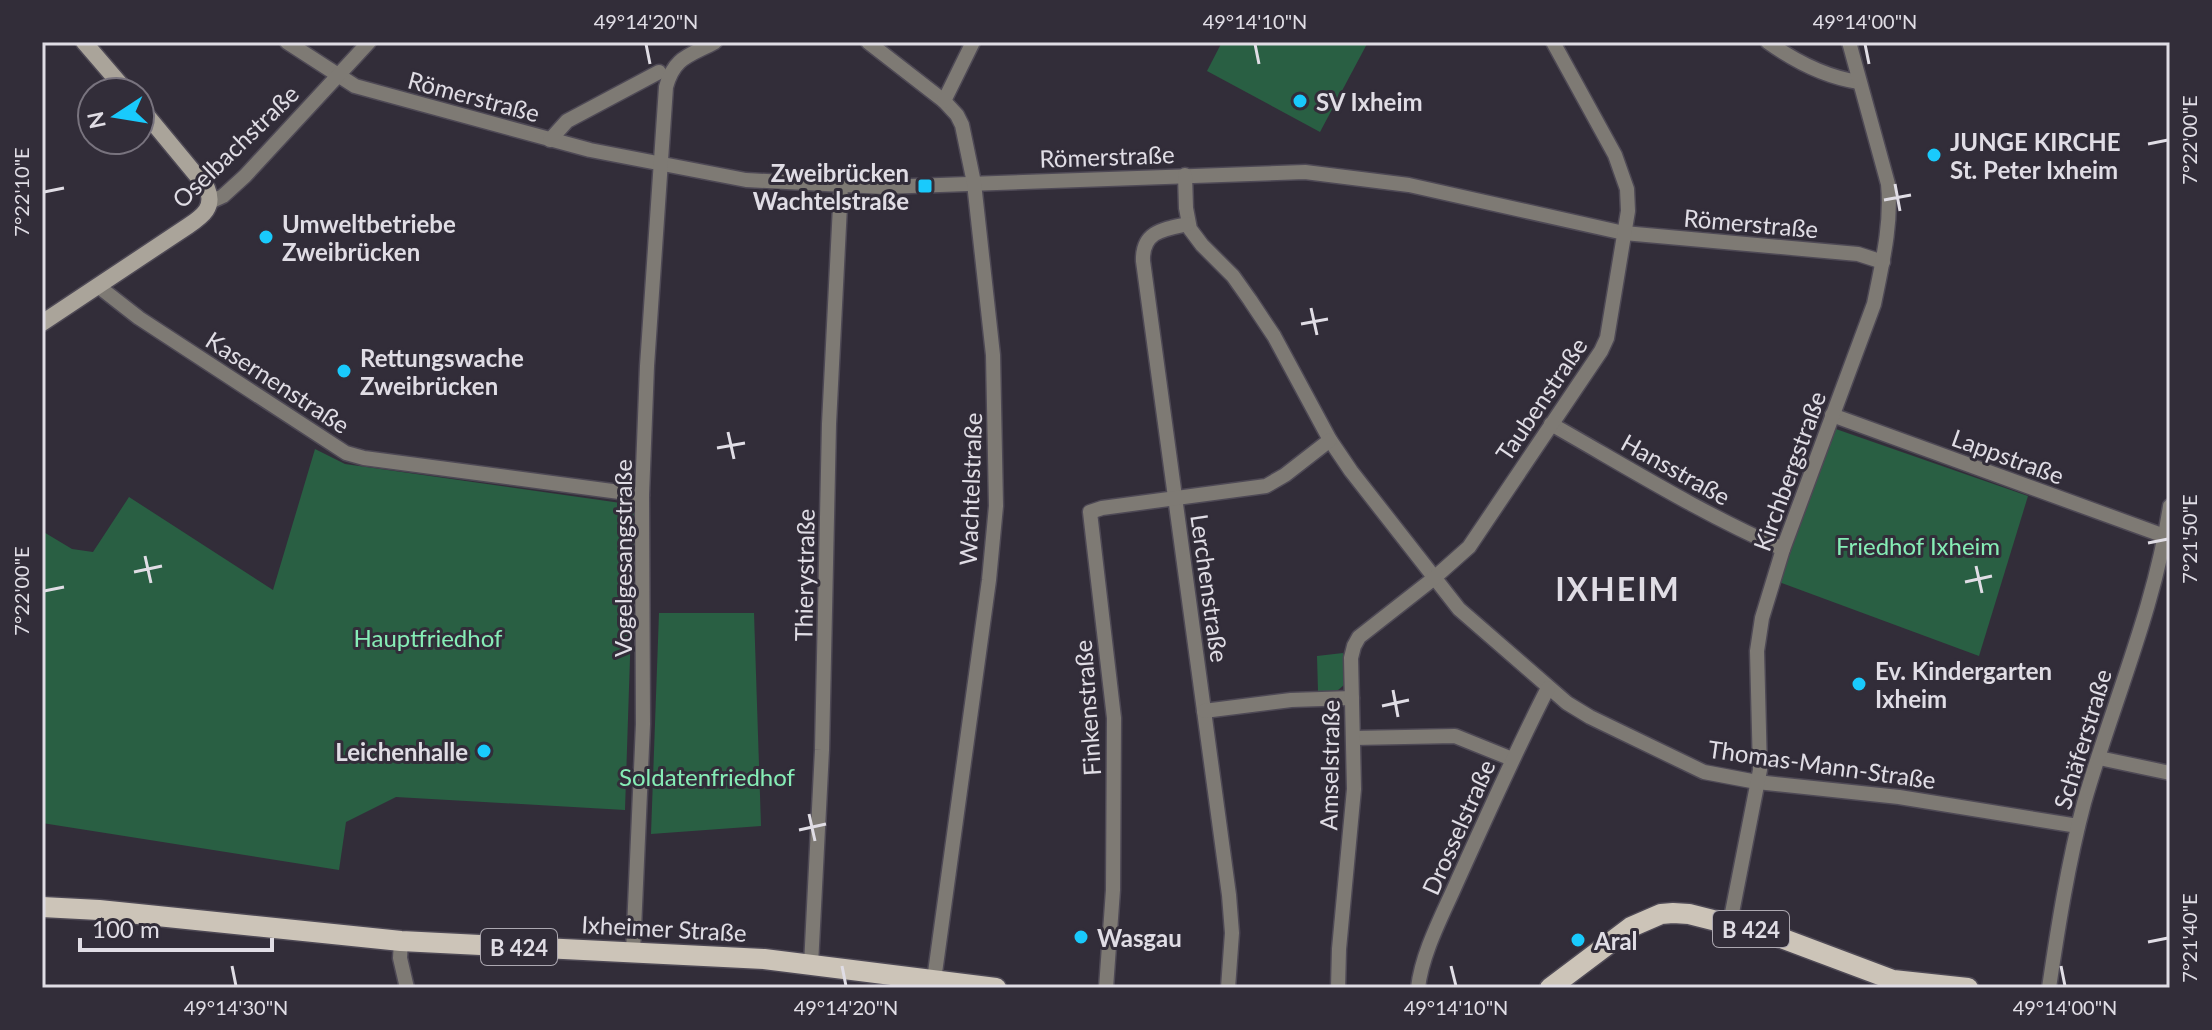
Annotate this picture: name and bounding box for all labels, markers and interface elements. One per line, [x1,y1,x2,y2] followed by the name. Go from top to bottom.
[594,9,698,33] text: 49°14'20"N
[1203,9,1307,33] text: 49°14'10"N
[1813,9,1917,33] text: 49°14'00"N
[405,65,543,127] street label: Römerstraße
[76,76,156,156] north arrow
[166,79,304,213] street label: Oselbachstraße
[1316,87,1423,116] place label: SV Ixheim
[1291,92,1309,110] marker: SV Ixheim
[2177,95,2201,185] text: 7°22'00"E
[81,109,111,131] text: N
[1950,127,2121,184] place label: JUNGE KIRCHE St. Peter Ixheim
[1039,139,1175,173] street label: Römerstraße
[1925,146,1943,164] marker: JUNGE KIRCHE St. Peter Ixheim
[9,147,33,237] text: 7°22'10"E
[753,158,909,215] place label: Zweibrücken Wachtelstraße
[916,177,934,195] marker: Zweibrücken Wachtelstraße
[1682,203,1820,243] street label: Römerstraße
[282,209,456,266] place label: Umweltbetriebe Zweibrücken
[257,228,275,246] marker: Umweltbetriebe Zweibrücken
[201,325,355,439] street label: Kasernenstraße
[1489,332,1593,466] street label: Taubenstraße
[360,343,524,400] place label: Rettungswache Zweibrücken
[335,362,353,380] marker: Rettungswache Zweibrücken
[1747,387,1831,555] street label: Kirchbergstraße
[953,412,987,566] street label: Wachtelstraße
[1948,422,2068,490] street label: Lappstraße
[1617,427,1735,511] street label: Hansstraße
[608,459,637,657] street label: Vogelgesangstraße
[2177,494,2201,584] text: 7°21'50"E
[788,508,820,642] street label: Thierystraße
[1185,512,1235,664] street label: Lerchenstraße
[1836,531,2000,560] park label: Friedhof Ixheim
[9,546,33,636] text: 7°22'00"E
[1555,569,1681,608] district label: IXHEIM
[354,623,503,652] park label: Hauptfriedhof
[1068,639,1106,777] street label: Finkenstraße
[1875,656,2052,713] place label: Ev. Kindergarten Ixheim
[2047,665,2117,813] street label: Schäferstraße
[1850,675,1868,693] marker: Ev. Kindergarten Ixheim
[1313,699,1345,831] street label: Amselstraße
[1706,734,1938,794] street label: Thomas-Mann-Straße
[335,737,468,766] place label: Leichenhalle
[475,742,493,760] marker: Leichenhalle
[1415,755,1501,899] street label: Drosselstraße
[619,762,796,791] park label: Soldatenfriedhof
[2177,893,2201,983] text: 7°21'40"E
[80,902,272,952] scale bar
[581,909,747,947] street label: Ixheimer Straße
[1713,911,1789,947] road number: B 424
[92,914,160,943] text: 100 m
[1097,923,1182,952] place label: Wasgau
[1593,926,1638,955] place label: Aral
[1072,928,1090,946] marker: Wasgau
[481,929,557,965] road number: B 424
[1569,931,1587,949] marker: Aral
[184,995,288,1019] text: 49°14'30"N
[794,995,898,1019] text: 49°14'20"N
[1404,995,1508,1019] text: 49°14'10"N
[2013,995,2117,1019] text: 49°14'00"N

